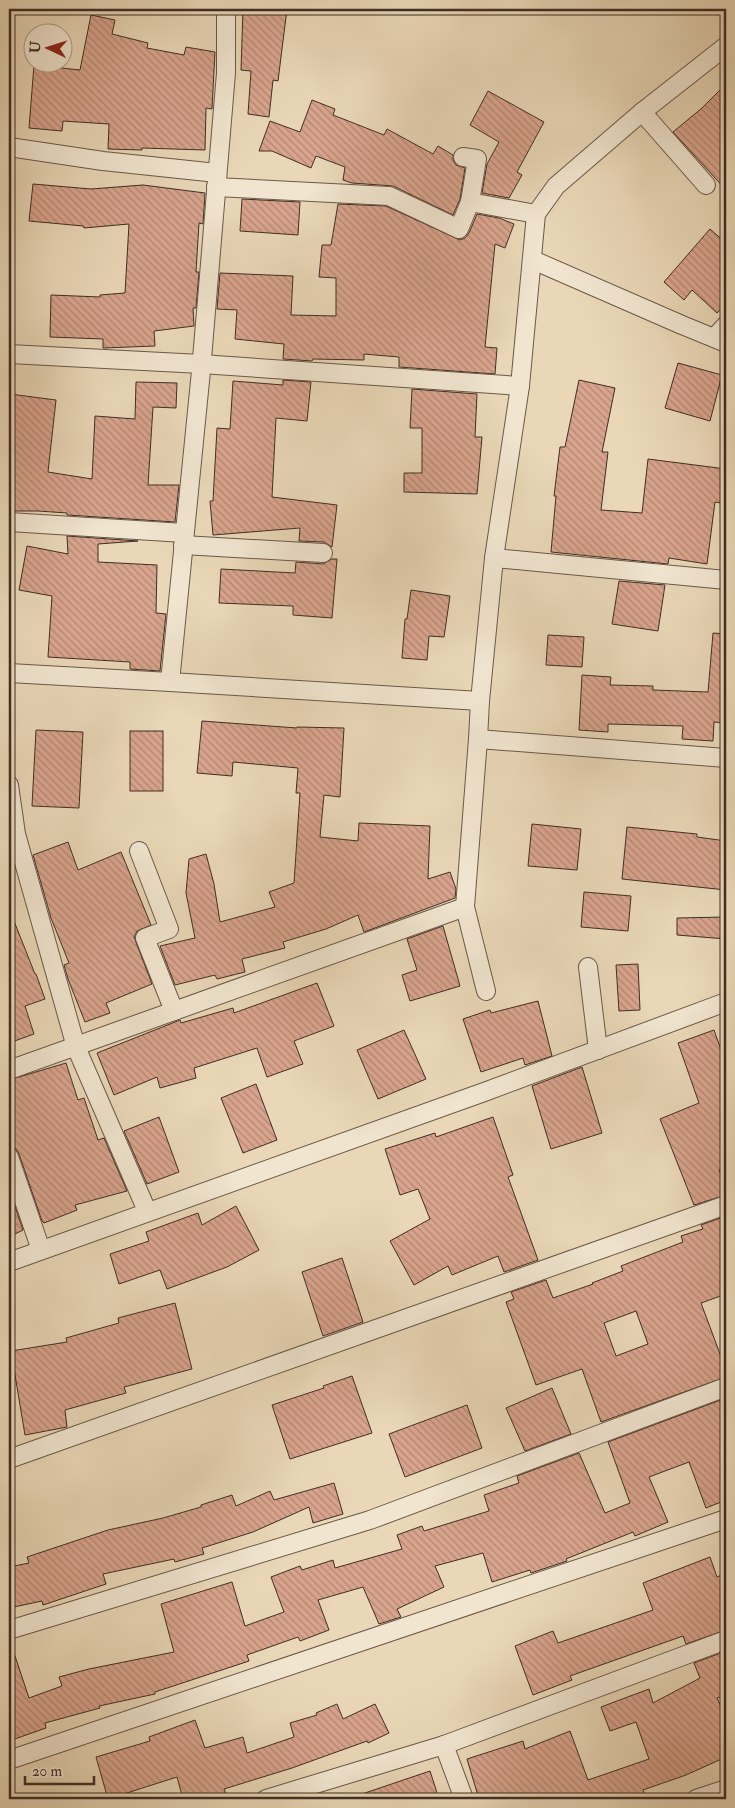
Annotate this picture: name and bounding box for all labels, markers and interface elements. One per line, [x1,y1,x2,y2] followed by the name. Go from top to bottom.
[22,22,72,72] north arrow
[27,40,44,54] text: U
[25,1753,94,1785] scale bar
[32,1762,62,1781] text: 20 m

